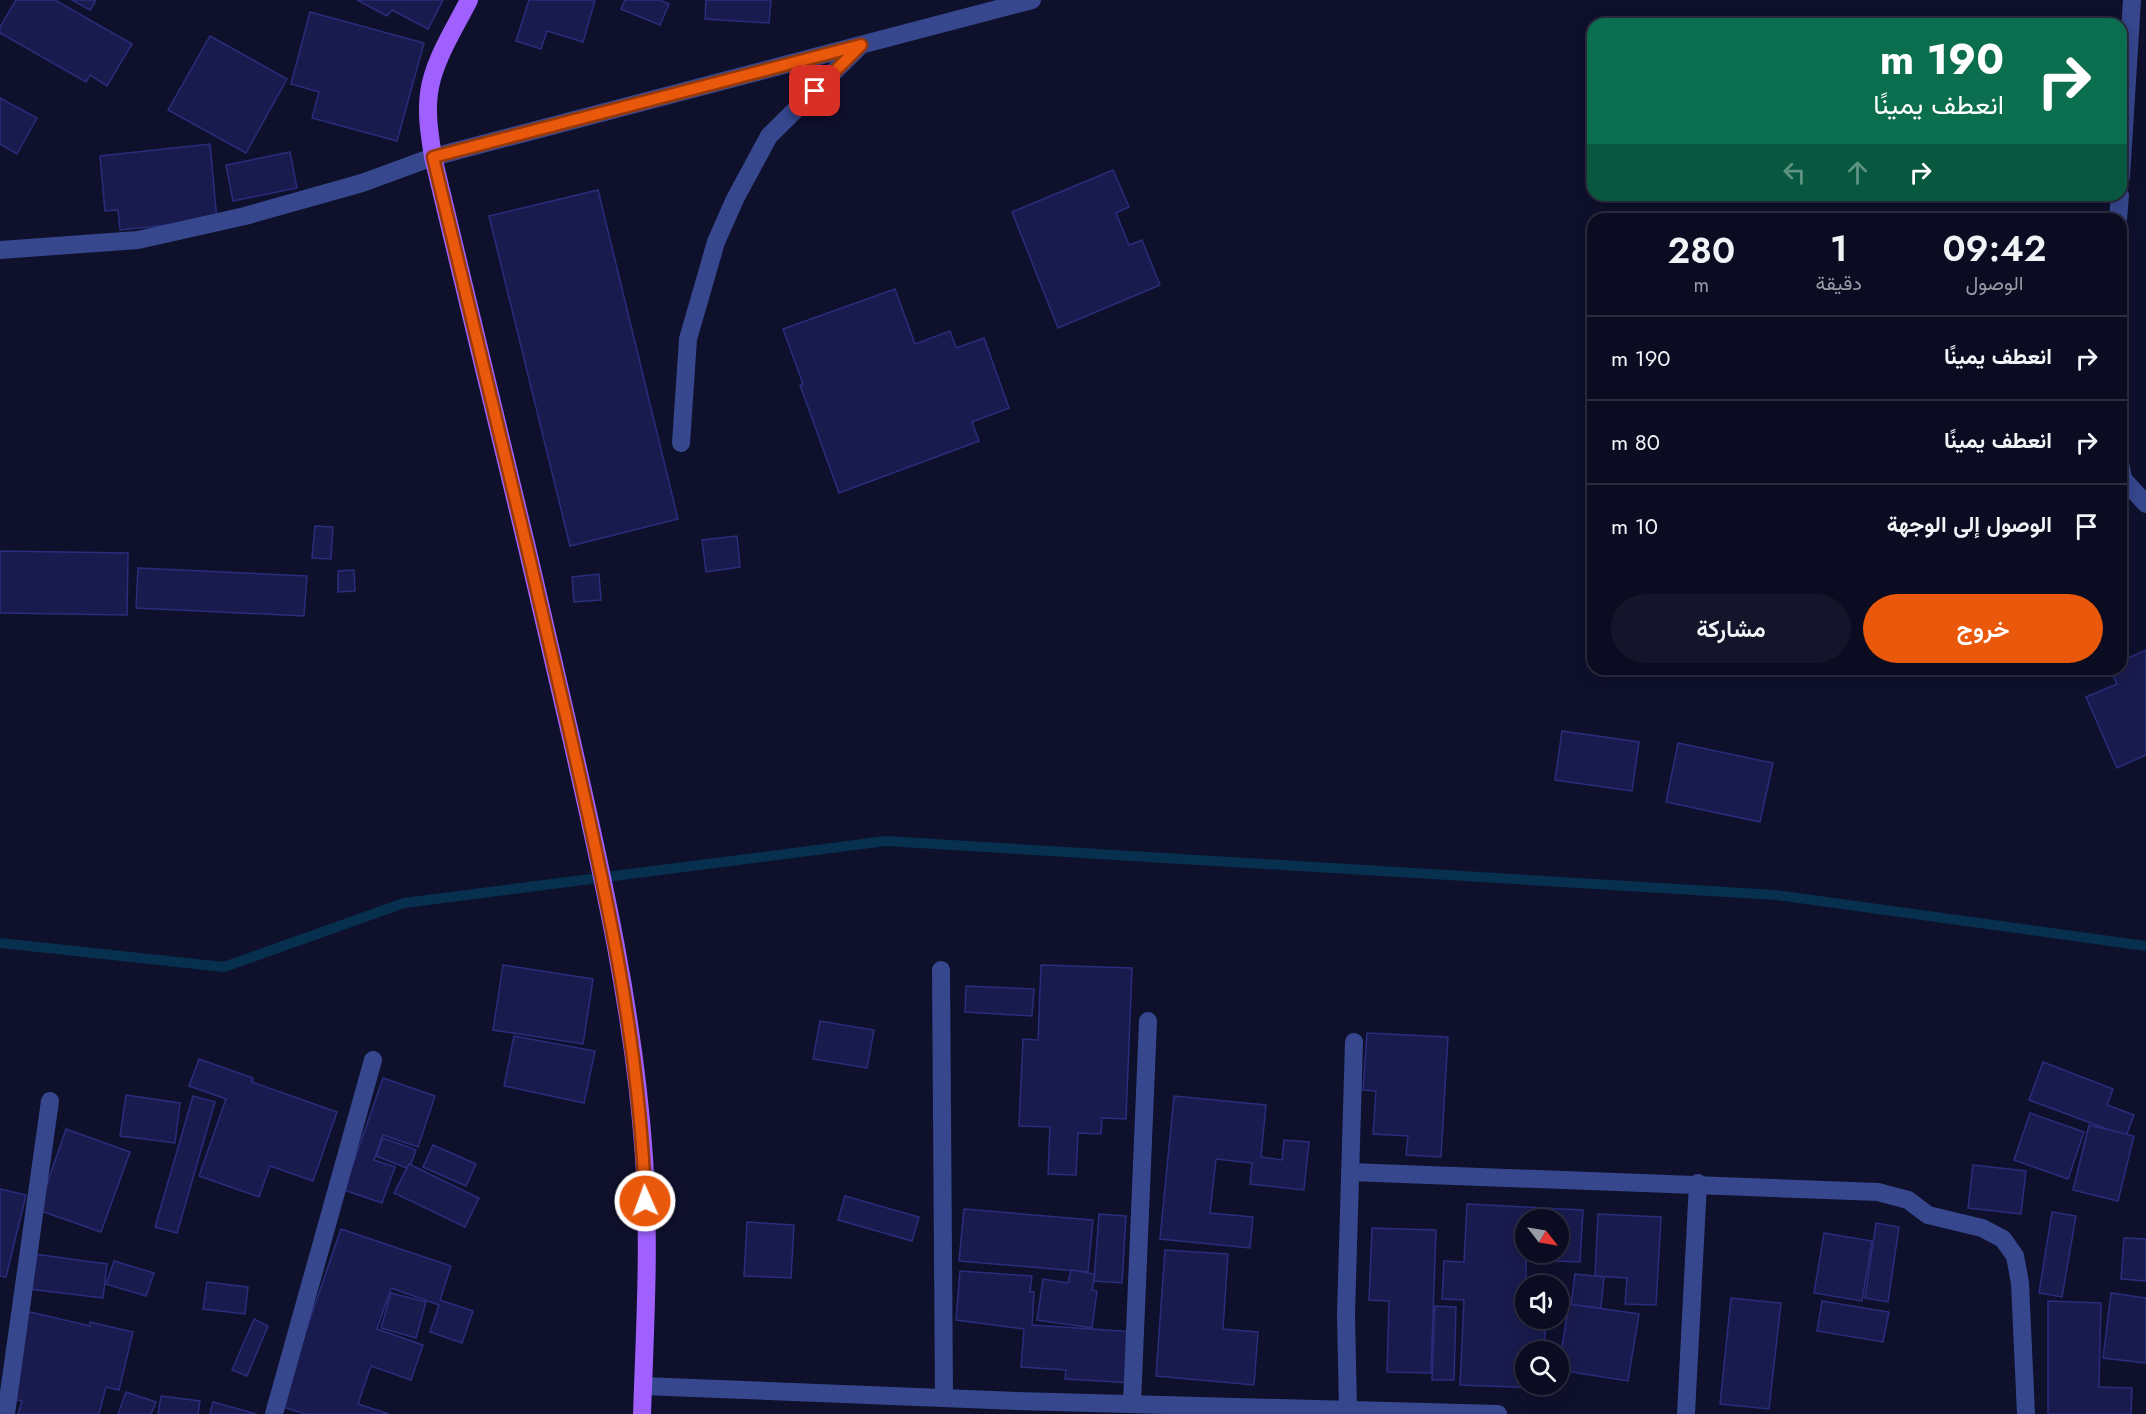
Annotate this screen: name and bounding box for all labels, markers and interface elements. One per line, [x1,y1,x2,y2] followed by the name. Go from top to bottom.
[1880,29,2004,90] text: 190 m
[2025,42,2103,120] icon: right
[789,65,840,116] pin
[798,74,831,107] icon: arrive
[1873,85,2004,124] text: انعطف يمينًا
[1778,156,1811,189] icon: left
[1841,156,1874,189] icon: ahead
[1904,156,1937,189] icon: right
[1830,222,1848,274] text: 1
[1942,222,2046,274] text: 09:42
[1668,224,1735,276] text: 280
[1816,269,1862,298] text: دقيقة
[1966,269,2023,298] text: الوصول
[1694,271,1709,300] text: m
[1944,340,2052,372] text: انعطف يمينًا
[1611,342,1671,374] text: 190 m
[2070,342,2103,375] icon: right
[1944,424,2052,456] text: انعطف يمينًا
[1611,426,1660,458] text: 80 m
[2070,426,2103,459] icon: right
[1887,508,2052,540] text: الوصول إلى الوجهة
[1611,510,1658,542] text: 10 m
[2070,510,2103,543] icon: arrive
[1611,594,1851,663] button: مشاركة
[1863,594,2103,663] button: خروج
[613,1169,677,1233] position arrow
[1515,1209,1569,1263] north arrow
[1515,1209,1569,1395] map controls
[1515,1275,1569,1329] button: sound
[1515,1341,1569,1395] button: search

